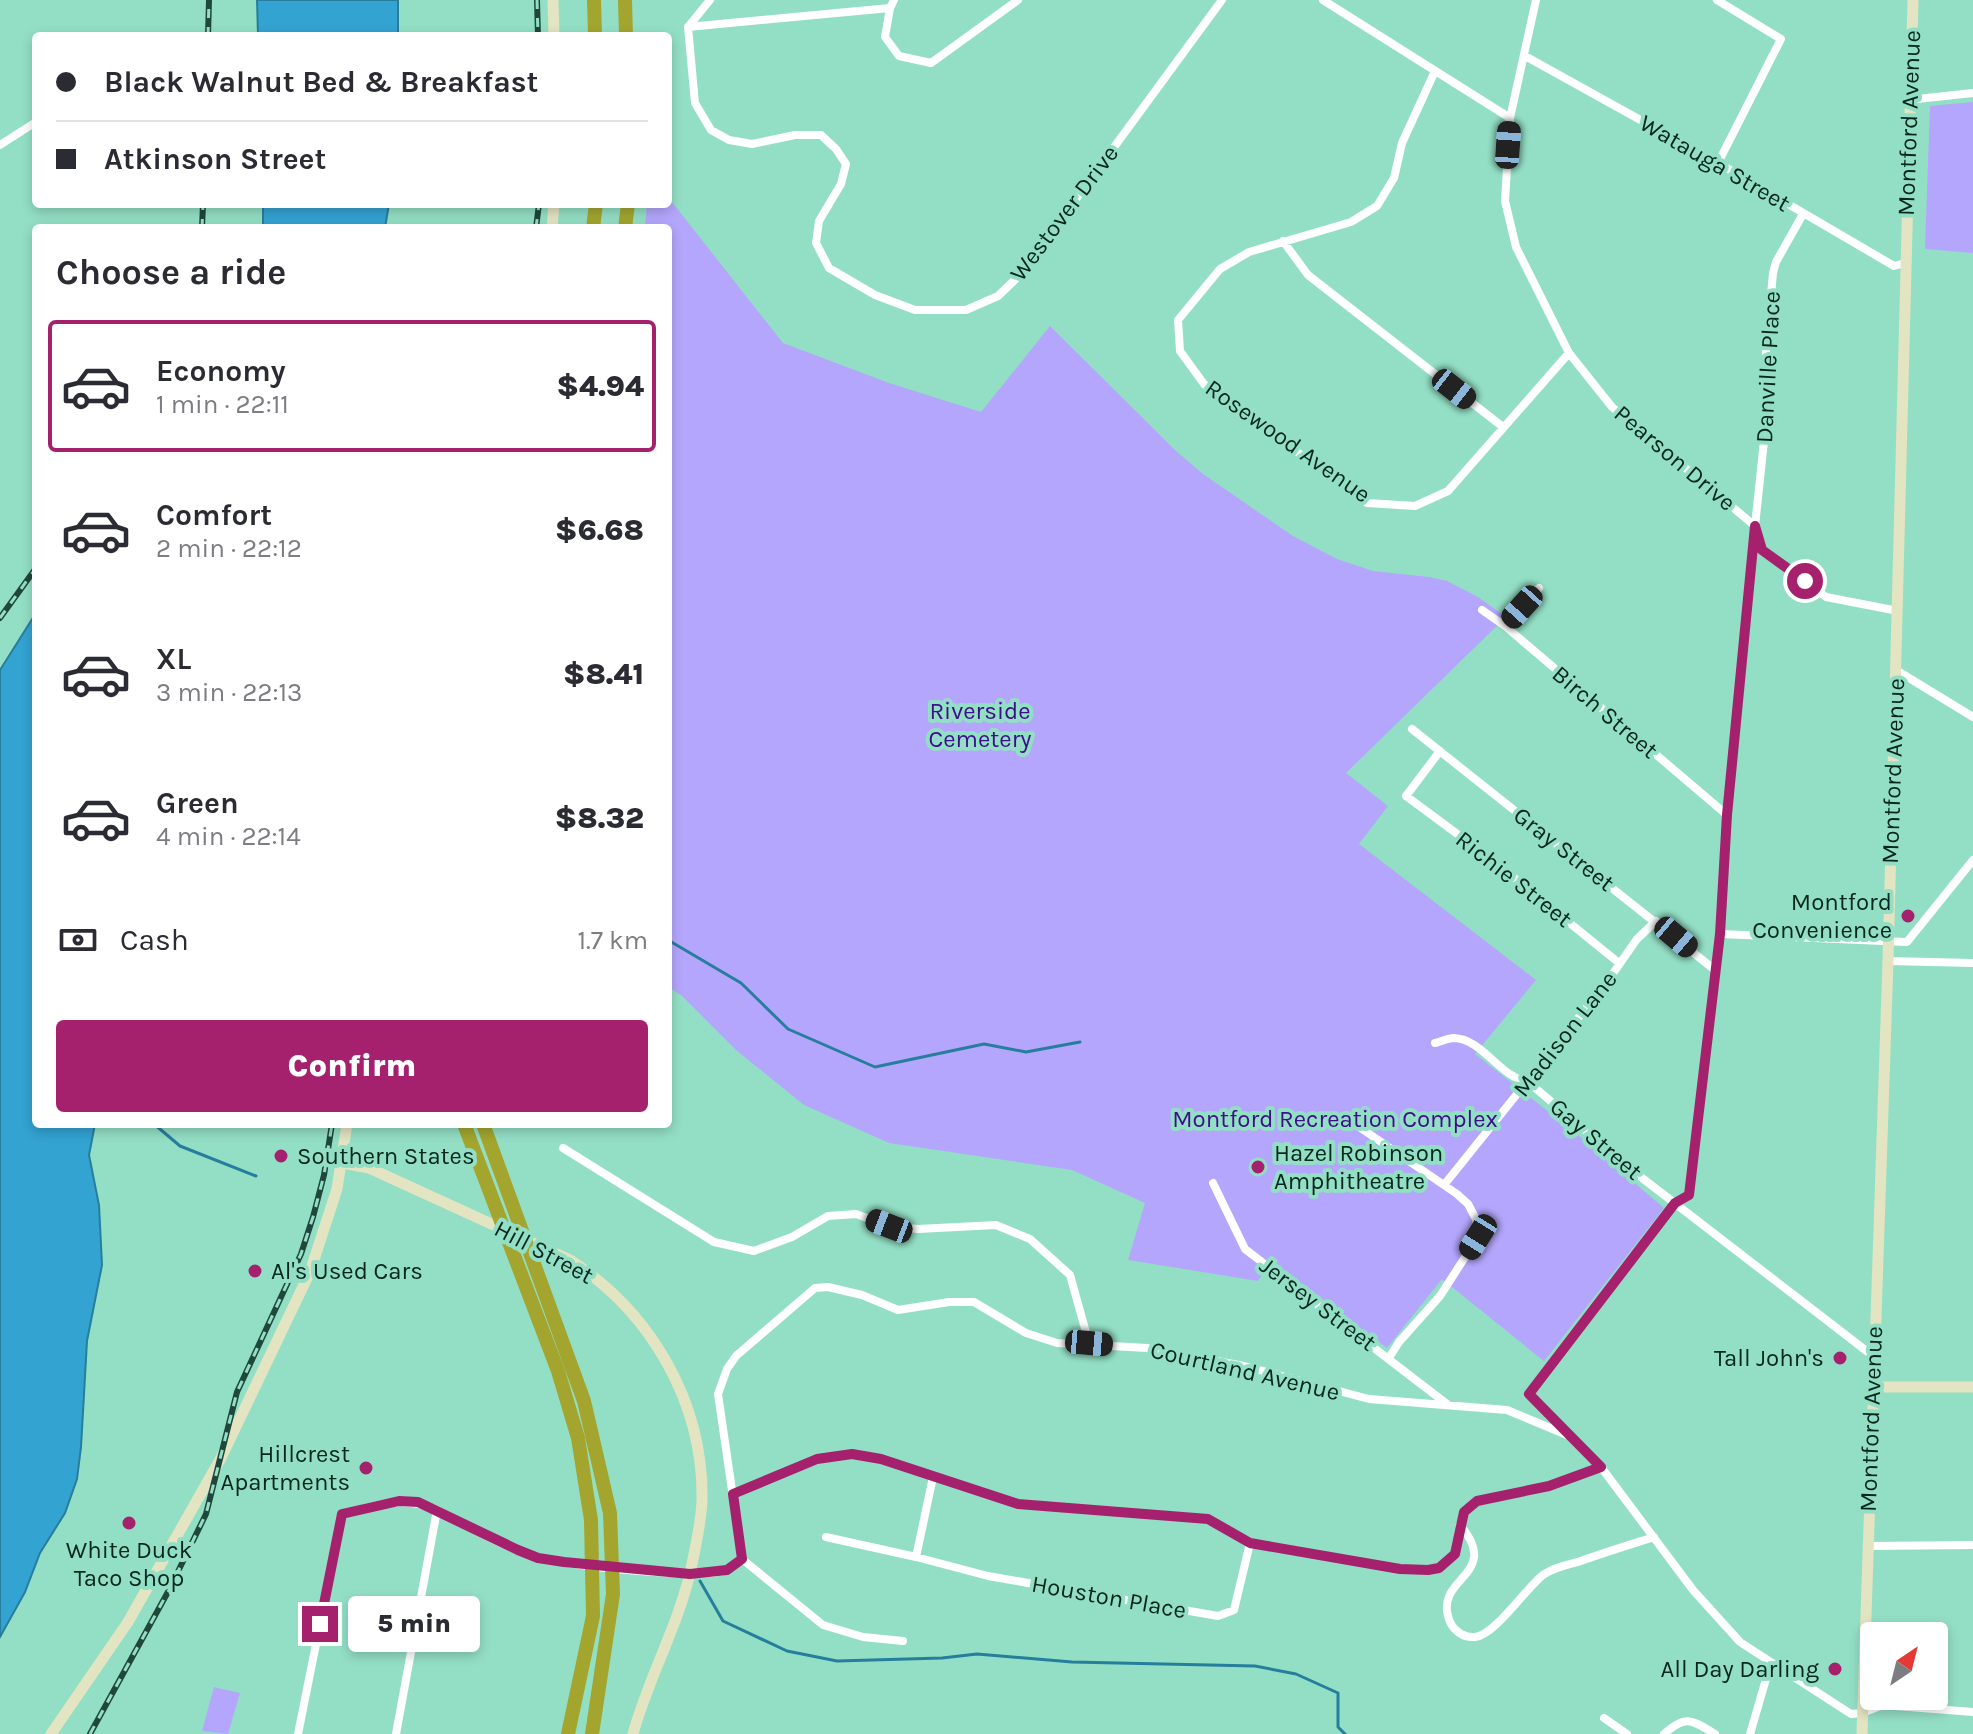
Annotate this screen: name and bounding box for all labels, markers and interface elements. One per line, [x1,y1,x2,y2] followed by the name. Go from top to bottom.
[1892,30,1926,216] street label: Montford Avenue
[104,64,538,100] text: Black Walnut Bed & Breakfast
[1635,109,1795,217] street label: Watauga Street
[1494,120,1522,170] car
[1004,140,1124,286] street label: Westover Drive
[104,141,326,177] text: Atkinson Street
[56,251,286,293] text: Choose a ride
[1750,290,1786,444] street label: Danville Place
[60,350,132,422] icon: car
[156,353,286,389] text: Economy
[1428,365,1480,413] car
[557,368,644,404] text: $4.94
[1200,374,1376,508] street label: Rosewood Avenue
[156,389,289,420] text: 1 min · 22:11
[1609,399,1741,517] street label: Pearson Drive
[60,494,132,566] icon: car
[156,497,272,533] text: Comfort
[555,512,644,548] text: $6.68
[156,533,302,564] text: 2 min · 22:12
[1787,563,1823,599] route start
[1497,581,1547,633] car
[60,638,132,710] icon: car
[156,641,191,677] text: XL
[563,656,644,692] text: $8.41
[1547,660,1663,764] street label: Birch Street
[156,677,302,708] text: 3 min · 22:13
[1876,678,1910,864] street label: Montford Avenue
[928,697,1032,753] park label: Riverside Cemetery
[60,782,132,854] icon: car
[156,785,239,821] text: Green
[555,800,644,836] text: $8.32
[1508,801,1620,897] street label: Gray Street
[156,821,301,852] text: 4 min · 22:14
[1450,825,1578,933] street label: Richie Street
[1752,888,1892,944] place label: Montford Convenience
[1899,907,1917,925] marker: Montford Convenience
[1650,912,1702,962] car
[56,918,100,962] icon: cash
[120,922,189,958] text: Cash
[577,925,648,956] text: 1.7 km
[1507,965,1623,1103] street label: Madison Lane
[56,1020,648,1112] button: Confirm
[1544,1092,1648,1186] street label: Gay Street
[1172,1105,1498,1133] park label: Montford Recreation Complex
[1274,1139,1443,1195] place label: Hazel Robinson Amphitheatre
[297,1142,475,1170] place label: Southern States
[272,1147,290,1165] marker: Southern States
[1249,1158,1267,1176] marker: Hazel Robinson Amphitheatre
[862,1206,916,1246] car
[1455,1210,1501,1264] car
[490,1214,598,1290] street label: Hill Street
[1254,1251,1382,1357] street label: Jersey Street
[271,1257,423,1285] place label: Al's Used Cars
[246,1262,264,1280] marker: Al's Used Cars
[1854,1326,1888,1512] street label: Montford Avenue
[1064,1329,1114,1357] car
[1148,1336,1342,1406] street label: Courtland Avenue
[1714,1344,1824,1372] place label: Tall John's
[1831,1349,1849,1367] marker: Tall John's
[220,1440,350,1496] place label: Hillcrest Apartments
[357,1459,375,1477] marker: Hillcrest Apartments
[120,1514,138,1532] marker: White Duck Taco Shop
[66,1536,192,1592] place label: White Duck Taco Shop
[1029,1570,1189,1624] street label: Houston Place
[348,1596,480,1652] callout: 5 min
[302,1606,338,1642] route end
[377,1608,451,1639] text: 5 min
[1860,1622,1948,1710] north arrow
[1860,1622,1948,1710] map controls
[1661,1655,1819,1683] place label: All Day Darling
[1826,1660,1844,1678] marker: All Day Darling

